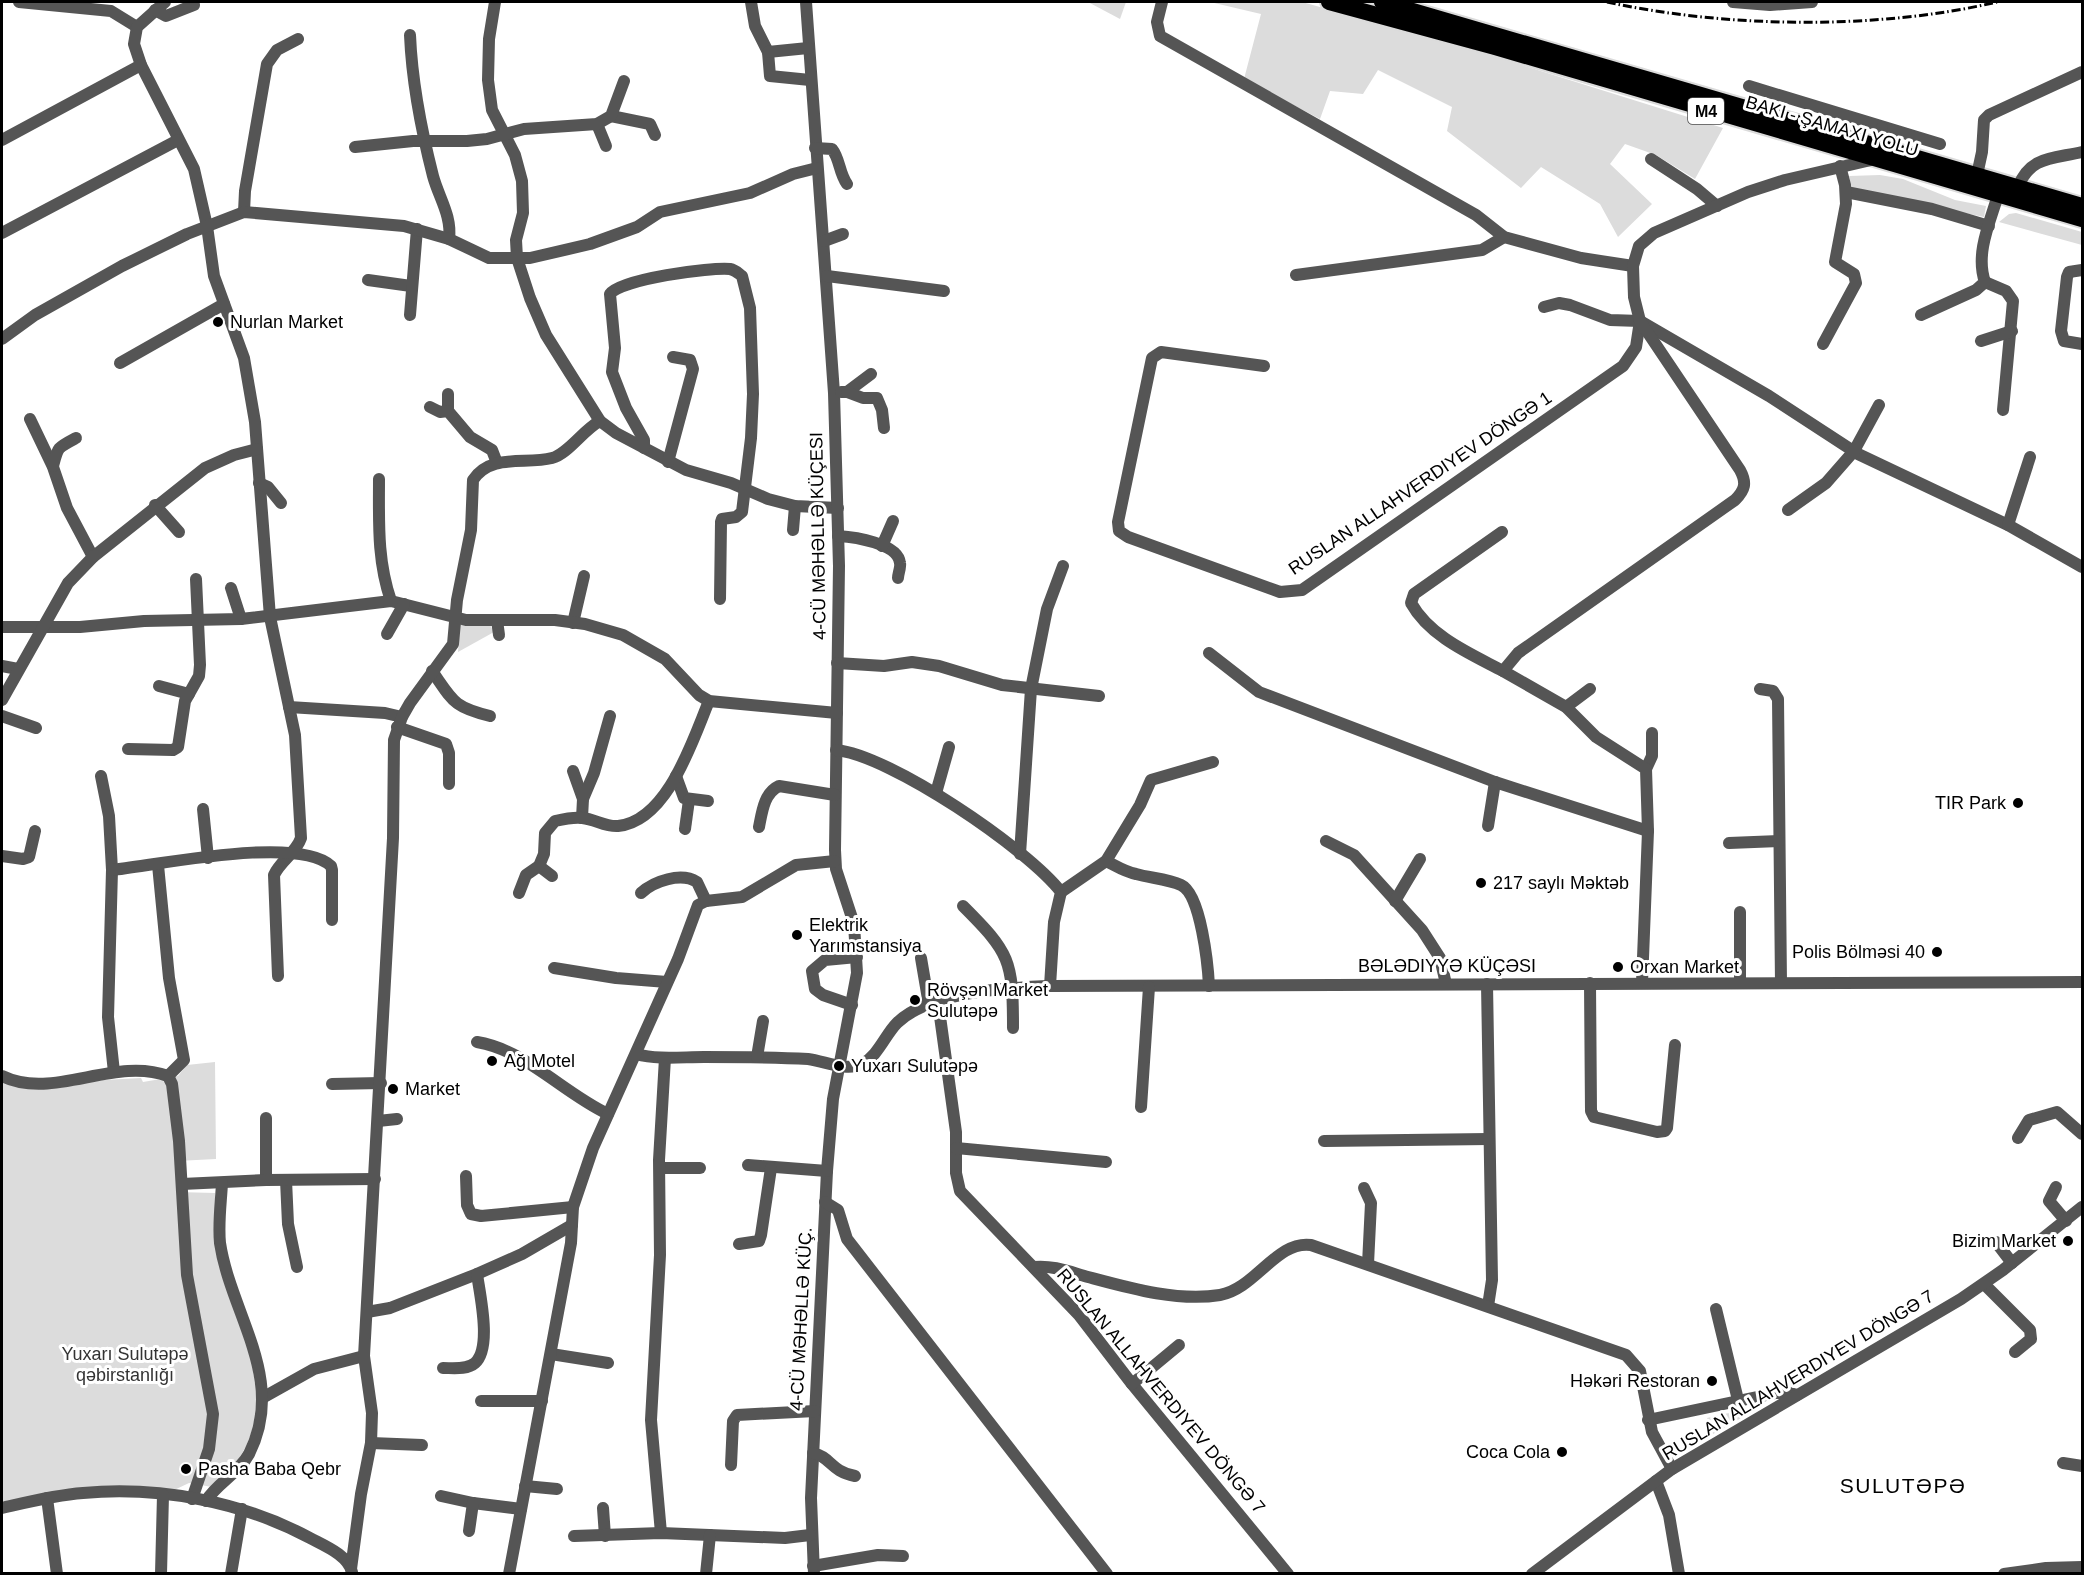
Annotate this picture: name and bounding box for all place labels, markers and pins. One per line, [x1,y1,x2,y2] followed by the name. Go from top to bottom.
[230,312,343,332] place label: Nurlan Market
[211,315,225,329] marker: Nurlan Market
[1935,793,2007,813] place label: TIR Park
[2011,796,2025,810] marker: TIR Park
[1493,873,1629,893] place label: 217 saylı Məktəb
[1474,876,1488,890] marker: 217 saylı Məktəb
[809,915,923,956] place label: Elektrik Yarımstansiya
[790,928,804,942] marker: Elektrik Yarımstansiya
[1792,942,1925,962] place label: Polis Bölməsi 40
[1930,945,1944,959] marker: Polis Bölməsi 40
[1630,957,1739,977] place label: Orxan Market
[1611,960,1625,974] marker: Orxan Market
[927,980,1048,1021] place label: Rövşən Market Sulutəpə
[908,993,922,1007] marker: Rövşən Market Sulutəpə
[504,1051,575,1071] place label: Ağ Motel
[485,1054,499,1068] marker: Ağ Motel
[851,1056,978,1076] place label: Yuxarı Sulutəpə
[832,1059,846,1073] marker: Yuxarı Sulutəpə
[405,1079,460,1099] place label: Market
[386,1082,400,1096] marker: Market
[1952,1231,2056,1251] place label: Bizim Market
[2061,1234,2075,1248] marker: Bizim Market
[1570,1371,1700,1391] place label: Həkəri Restoran
[1705,1374,1719,1388] marker: Həkəri Restoran
[1466,1442,1551,1462] place label: Coca Cola
[1555,1445,1569,1459] marker: Coca Cola
[198,1459,341,1479] place label: Pasha Baba Qebr
[179,1462,193,1476] marker: Pasha Baba Qebr

